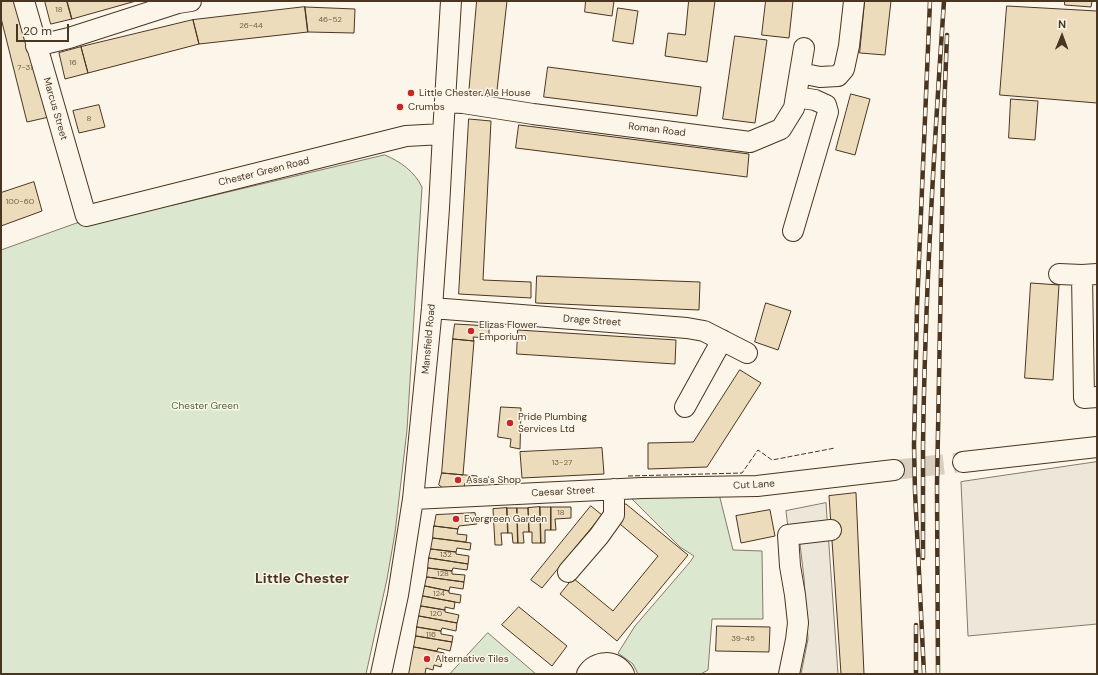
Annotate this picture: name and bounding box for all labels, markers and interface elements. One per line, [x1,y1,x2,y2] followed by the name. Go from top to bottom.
[55,5,63,15] house number: 18
[318,15,342,25] house number: 46-52
[18,16,71,42] scale bar
[1042,16,1082,56] north arrow
[1058,17,1066,31] text: N
[239,21,263,31] house number: 26-44
[23,23,52,39] text: 20 m
[69,58,77,68] house number: 16
[17,63,33,73] house number: 7-31
[40,76,70,142] street label: Marcus Street
[419,87,531,99] place label: Little Chester Ale House
[406,88,416,98] marker: Little Chester Ale House
[408,101,445,113] place label: Crumbs
[395,102,405,112] marker: Crumbs
[87,114,91,124] house number: 8
[628,121,686,139] street label: Roman Road
[217,155,311,189] street label: Chester Green Road
[6,197,34,207] house number: 100-60
[420,303,438,375] street label: Mansfield Road
[563,313,621,329] street label: Drage Street
[479,319,537,342] place label: Elizas Flower Emporium
[466,326,476,336] marker: Elizas Flower Emporium
[171,400,239,412] park label: Chester Green
[518,411,587,434] place label: Pride Plumbing Services Ltd
[505,418,515,428] marker: Pride Plumbing Services Ltd
[552,458,572,468] house number: 13-27
[466,474,521,486] place label: Assa's Shop
[453,475,463,485] marker: Assa's Shop
[733,478,775,492] street label: Cut Lane
[531,484,595,500] street label: Caesar Street
[557,508,565,518] house number: 18
[464,513,547,525] place label: Evergreen Garden
[451,514,461,524] marker: Evergreen Garden
[440,550,452,560] house number: 132
[437,569,449,579] house number: 128
[255,571,349,587] district label: Little Chester
[433,589,445,599] house number: 124
[430,609,442,619] house number: 120
[426,630,436,640] house number: 116
[731,634,755,644] house number: 39-45
[435,653,509,665] place label: Alternative Tiles
[422,654,432,664] marker: Alternative Tiles

